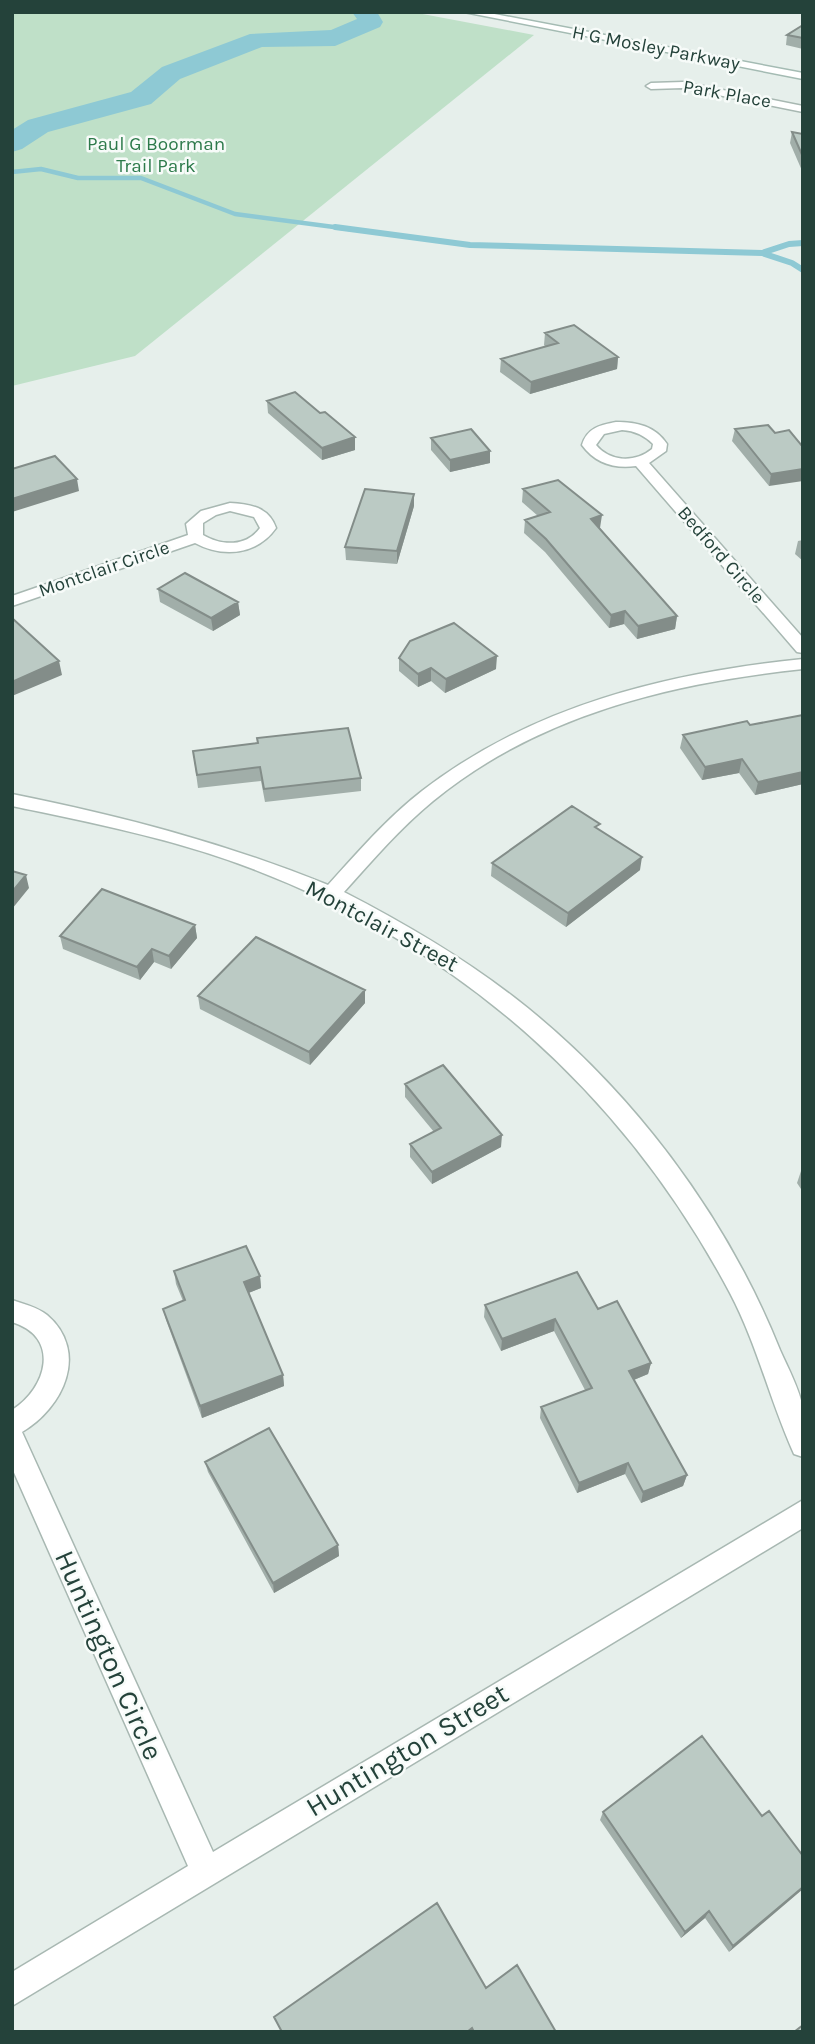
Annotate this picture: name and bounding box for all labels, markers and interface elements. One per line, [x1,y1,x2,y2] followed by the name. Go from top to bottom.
[570,21,742,75] street label: H G Mosley Parkway
[681,75,773,113] street label: Park Place
[87,133,225,177] park label: Paul G Boorman Trail Park
[673,502,769,608] street label: Bedford Circle
[36,536,172,602] street label: Montclair Circle
[301,874,463,978] street label: Montclair Street
[48,1545,170,1765] street label: Huntington Circle
[300,1677,514,1823] street label: Huntington Street

